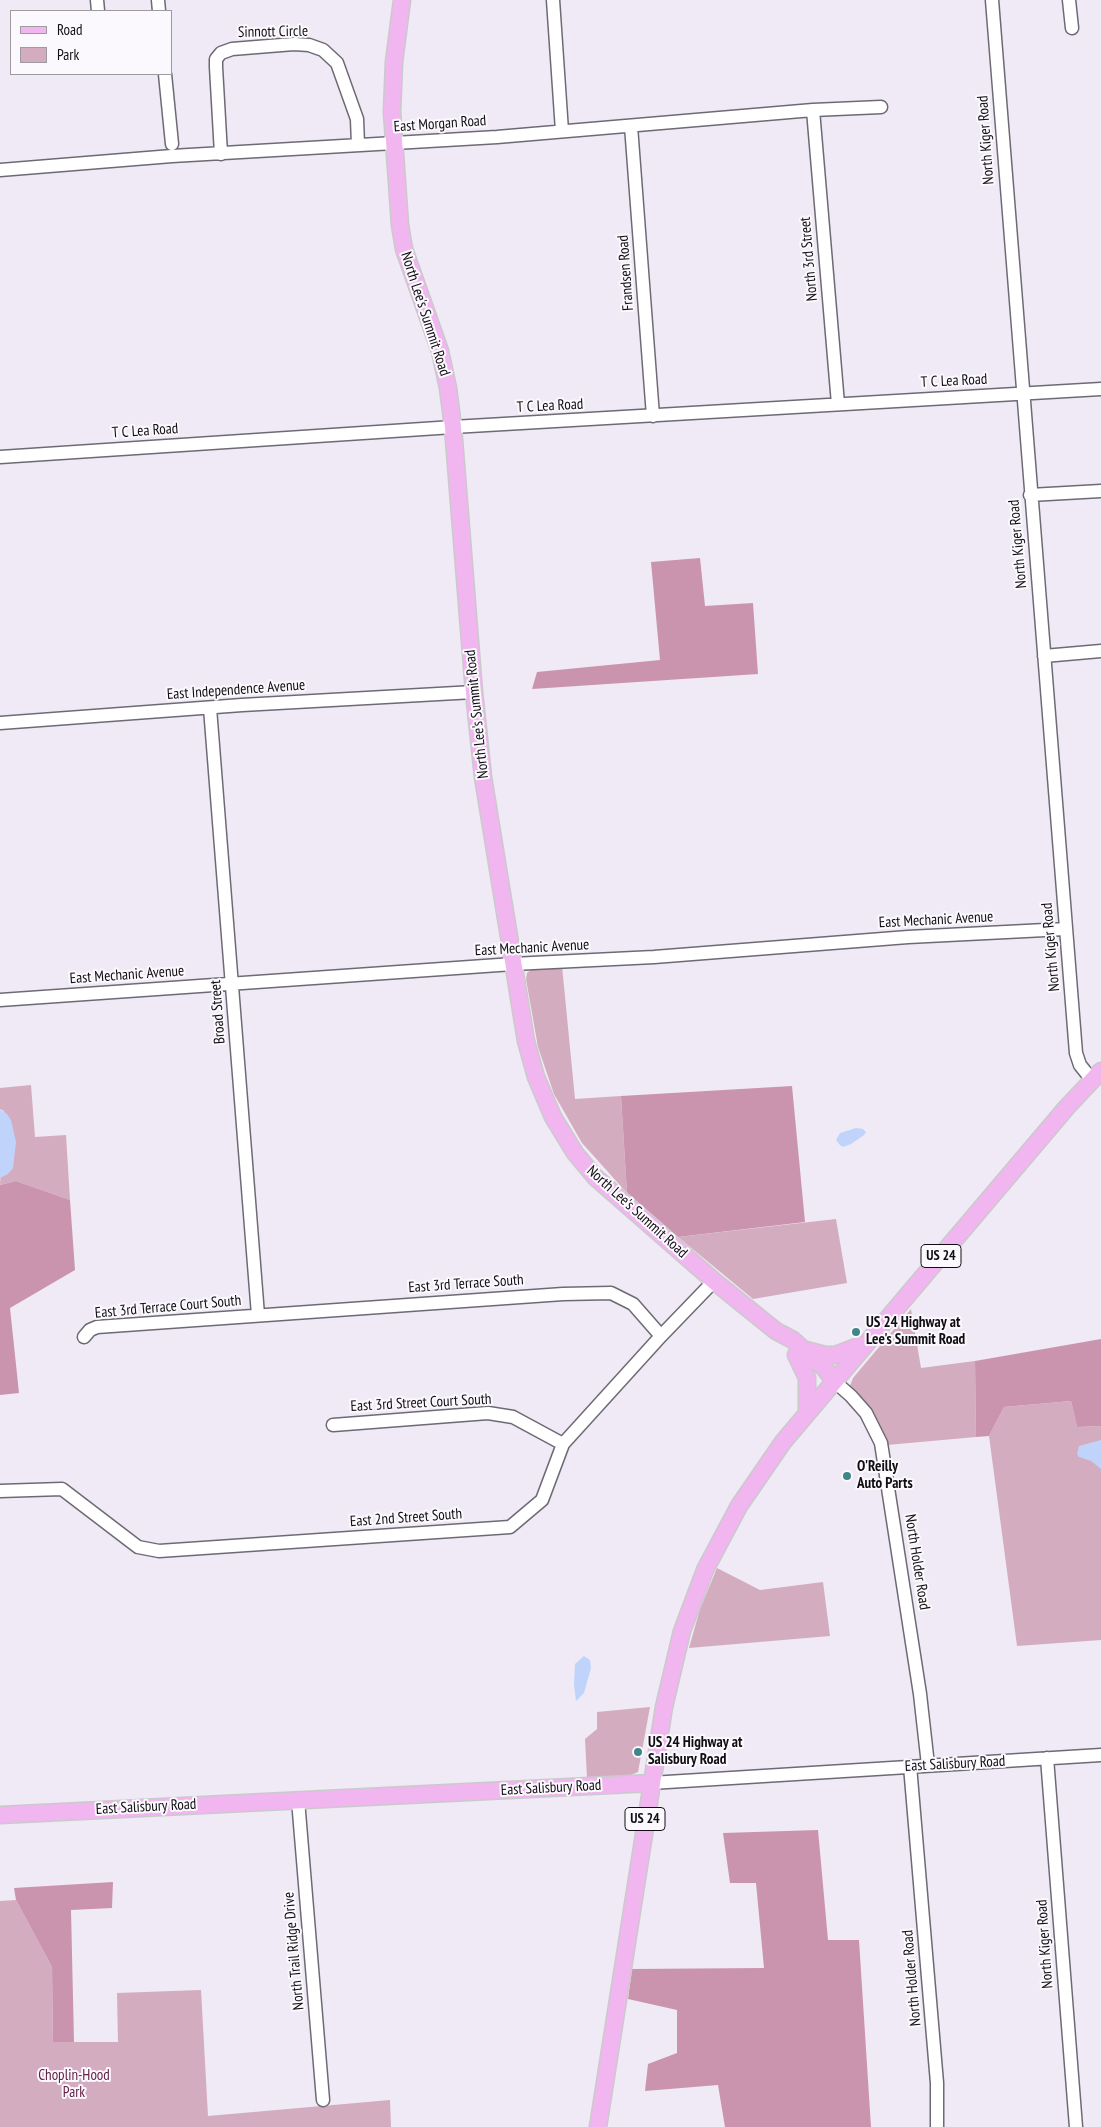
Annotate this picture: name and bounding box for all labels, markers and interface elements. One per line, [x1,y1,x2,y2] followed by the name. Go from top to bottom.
[10,10,172,75] legend
[57,20,83,39] text: Road
[238,22,308,42] street label: Sinnott Circle
[57,45,79,64] text: Park
[974,95,998,185] street label: North Kiger Road
[393,112,487,136] street label: East Morgan Road
[796,216,822,302] street label: North 3rd Street
[614,234,638,312] street label: Frandsen Road
[396,250,454,378] street label: North Lee's Summit Road
[920,370,988,392] street label: T C Lea Road
[516,395,584,417] street label: T C Lea Road
[111,420,179,442] street label: T C Lea Road
[1005,499,1031,589] street label: North Kiger Road
[461,649,493,779] street label: North Lee's Summit Road
[166,676,306,704] street label: East Independence Avenue
[1038,902,1064,992] street label: North Kiger Road
[878,908,994,932] street label: East Mechanic Avenue
[474,936,590,960] street label: East Mechanic Avenue
[69,962,185,988] street label: East Mechanic Avenue
[207,979,229,1045] street label: Broad Street
[583,1162,691,1262] street label: North Lee's Summit Road
[921,1244,961,1268] road number: US 24
[408,1271,524,1297] street label: East 3rd Terrace South
[94,1292,242,1322] street label: East 3rd Terrace Court South
[866,1314,965,1349] place label: US 24 Highway at Lee's Summit Road
[850,1326,862,1338] marker: US 24 Highway at Lee's Summit Road
[350,1390,492,1416] street label: East 3rd Street Court South
[857,1458,913,1493] place label: O'Reilly Auto Parts
[841,1470,853,1482] marker: O'Reilly Auto Parts
[349,1505,463,1531] street label: East 2nd Street South
[901,1513,933,1611] street label: North Holder Road
[648,1734,742,1769] place label: US 24 Highway at Salisbury Road
[632,1746,644,1758] marker: US 24 Highway at Salisbury Road
[904,1752,1006,1776] street label: East Salisbury Road
[500,1776,602,1800] street label: East Salisbury Road
[95,1795,197,1819] street label: East Salisbury Road
[625,1808,665,1830] road number: US 24
[280,1891,308,2011] street label: North Trail Ridge Drive
[1033,1899,1057,1989] street label: North Kiger Road
[899,1929,925,2027] street label: North Holder Road
[38,2067,110,2102] park label: Choplin-Hood Park

